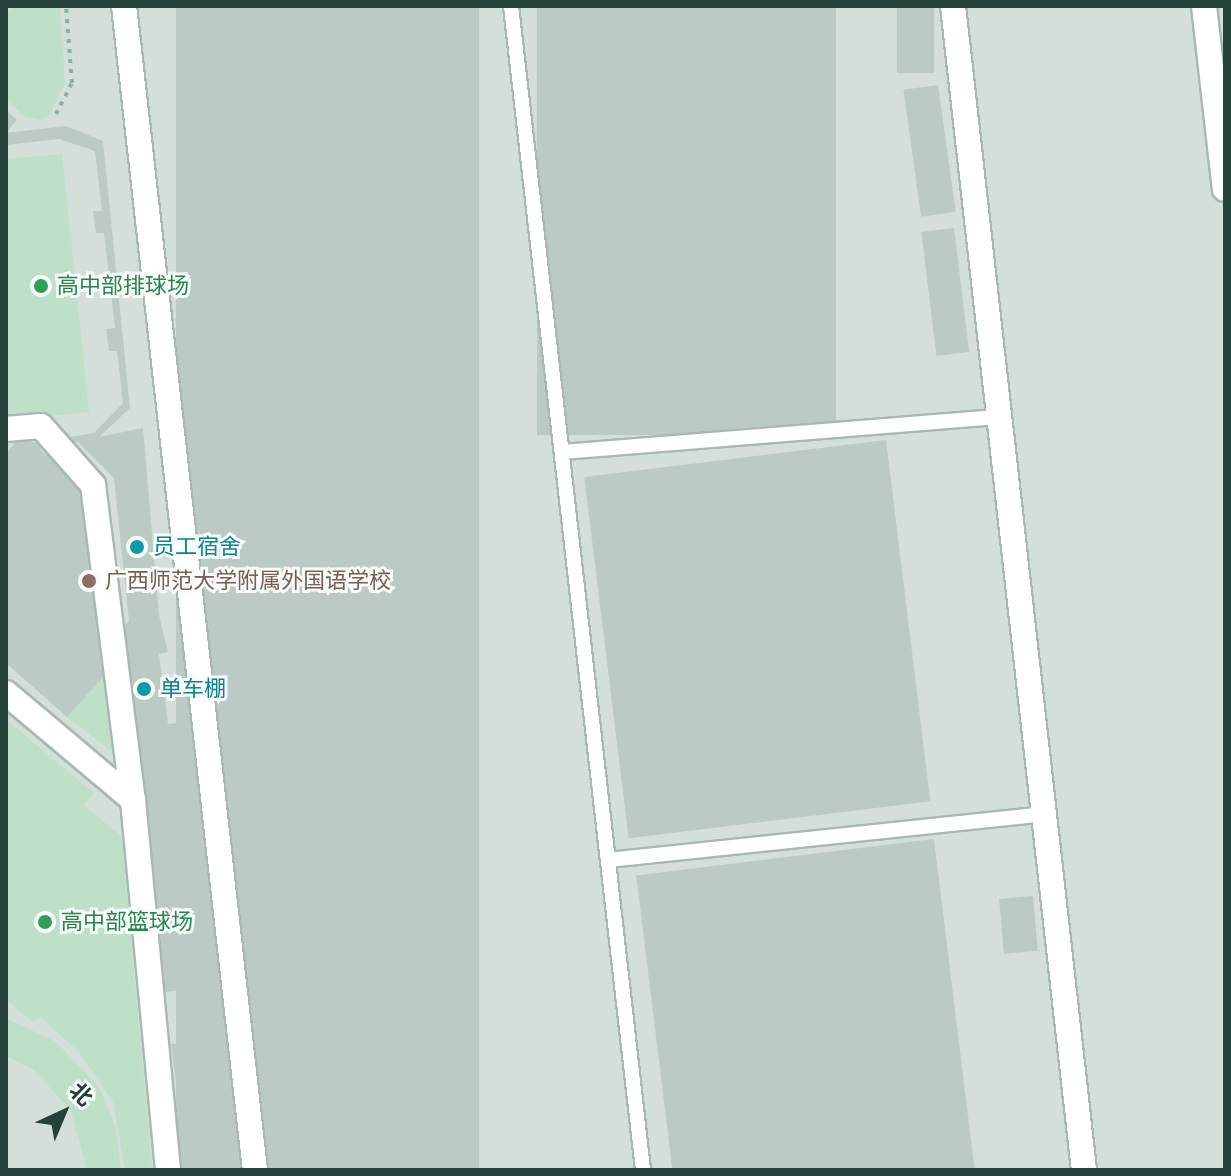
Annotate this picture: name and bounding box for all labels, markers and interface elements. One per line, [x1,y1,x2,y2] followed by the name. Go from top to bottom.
[57,273,189,299] place label: 高中部排球场
[32,277,50,295] marker: 高中部排球场
[153,534,241,560] place label: 员工宿舍
[128,538,146,556] marker: 员工宿舍
[105,568,391,594] place label: 广西师范大学附属外国语学校
[80,572,98,590] marker: 广西师范大学附属外国语学校
[160,676,226,702] place label: 单车棚
[135,680,153,698] marker: 单车棚
[61,909,193,935] place label: 高中部篮球场
[36,913,54,931] marker: 高中部篮球场
[24,1072,104,1152] north arrow
[64,1078,98,1111] text: 北

